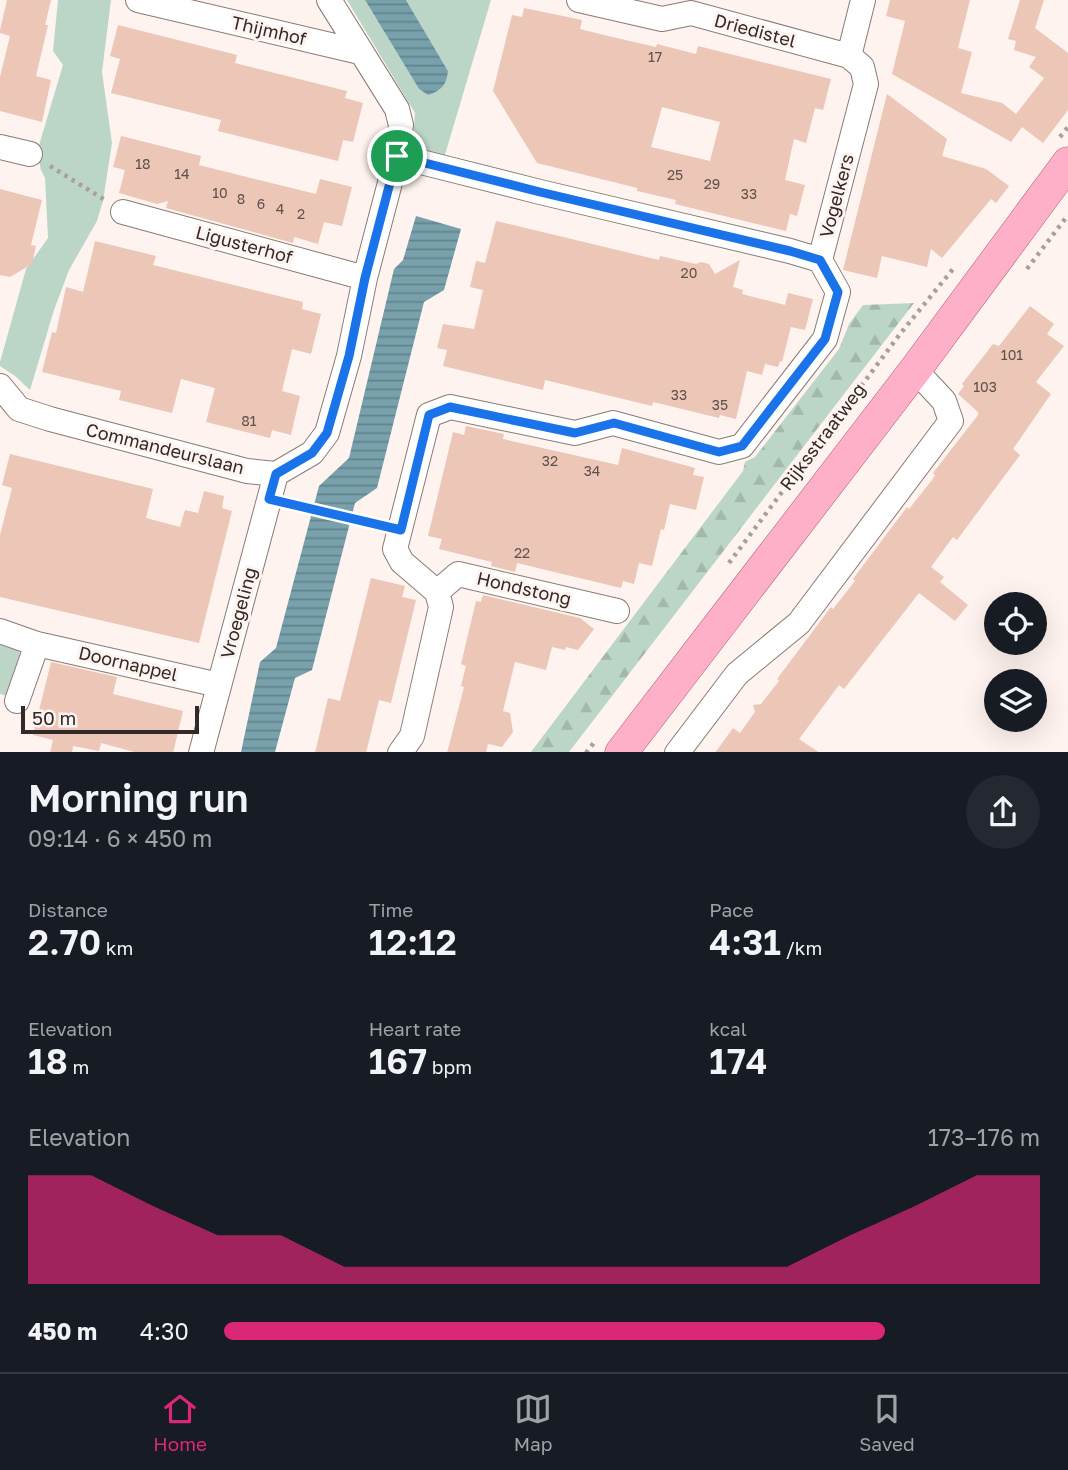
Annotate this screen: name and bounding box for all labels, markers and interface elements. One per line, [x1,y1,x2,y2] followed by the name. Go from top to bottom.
[712,9,799,52] street label: Driedistel
[230,11,309,49] street label: Thijmhof
[648,48,662,65] house number: 17
[367,126,427,186] pin
[378,137,416,175] icon: arrive
[814,151,858,240] street label: Vogelkers
[135,155,151,172] house number: 18
[174,165,190,182] house number: 14
[667,166,683,183] house number: 25
[704,175,720,192] house number: 29
[212,184,228,201] house number: 10
[741,185,757,202] house number: 33
[237,190,245,207] house number: 8
[257,195,265,212] house number: 6
[276,200,284,217] house number: 4
[297,205,305,222] house number: 2
[193,221,296,268] street label: Ligusterhof
[681,264,697,281] house number: 20
[1001,346,1023,363] house number: 101
[775,378,870,494] street label: Rijksstraatweg
[973,378,997,395] house number: 103
[671,386,687,403] house number: 33
[712,396,728,413] house number: 35
[241,412,257,429] house number: 81
[84,418,247,478] street label: Commandeurslaan
[542,452,558,469] house number: 32
[584,462,600,479] house number: 34
[514,544,530,561] house number: 22
[215,565,261,661] street label: Vroegeling
[475,566,574,610] street label: Hondstong
[984,592,1047,732] map controls
[984,592,1047,655] button: locate
[77,641,180,685] street label: Doornappel
[984,669,1047,732] button: layers
[21,704,200,735] scale bar
[32,706,76,729] text: 50 m
[28,775,249,820] text: Morning run
[966,775,1040,849] button: share
[28,824,212,852] text: 09:14 · 6 × 450 m
[28,898,108,921] text: Distance
[369,898,413,921] text: Time
[709,898,754,921] text: Pace
[28,921,101,963] text: 2.70
[369,921,457,963] text: 12:12
[709,921,781,963] text: 4:31
[101,936,133,959] text: km
[781,936,822,959] text: /km
[28,1017,113,1040] text: Elevation
[369,1017,461,1040] text: Heart rate
[709,1017,747,1040] text: kcal
[28,1040,68,1082] text: 18
[369,1040,427,1082] text: 167
[709,1040,768,1082] text: 174
[68,1055,89,1078] text: m
[427,1055,472,1078] text: bpm
[28,1123,130,1151] text: Elevation
[928,1123,1040,1151] text: 173–176 m
[28,1317,97,1345] text: 450 m
[140,1317,189,1345] text: 4:30
[153,1390,207,1455] tab: Home
[514,1390,552,1455] tab: Map
[859,1390,915,1455] tab: Saved

